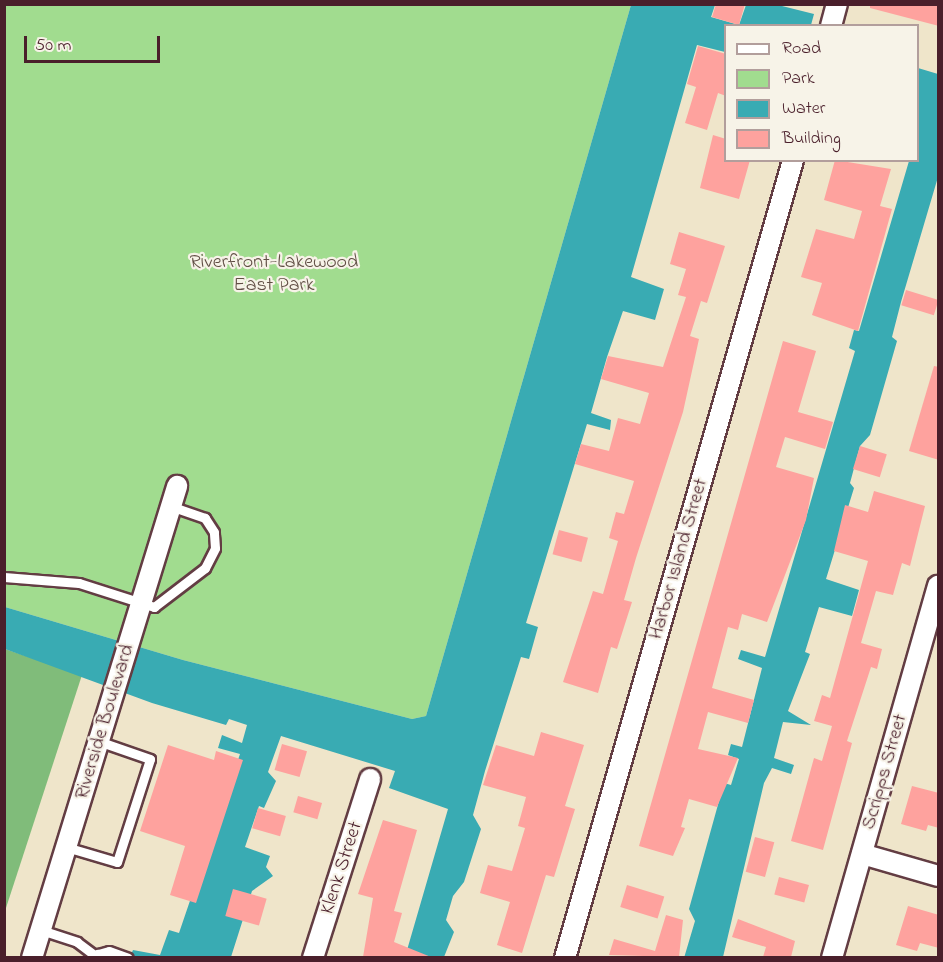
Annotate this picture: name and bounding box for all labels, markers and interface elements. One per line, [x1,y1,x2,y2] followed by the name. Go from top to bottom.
[27,24,164,62] scale bar
[724,24,919,162] legend
[35,33,72,59] text: 50 m
[782,36,821,62] text: Road
[782,66,815,92] text: Park
[782,96,825,122] text: Water
[782,126,841,152] text: Building
[190,251,358,298] park label: Riverfront-Lakewood East Park
[645,476,713,642] street label: Harbor Island Street
[70,642,140,802] street label: Riverside Boulevard
[857,712,913,832] street label: Scripps Street
[316,819,368,917] street label: Klenk Street

